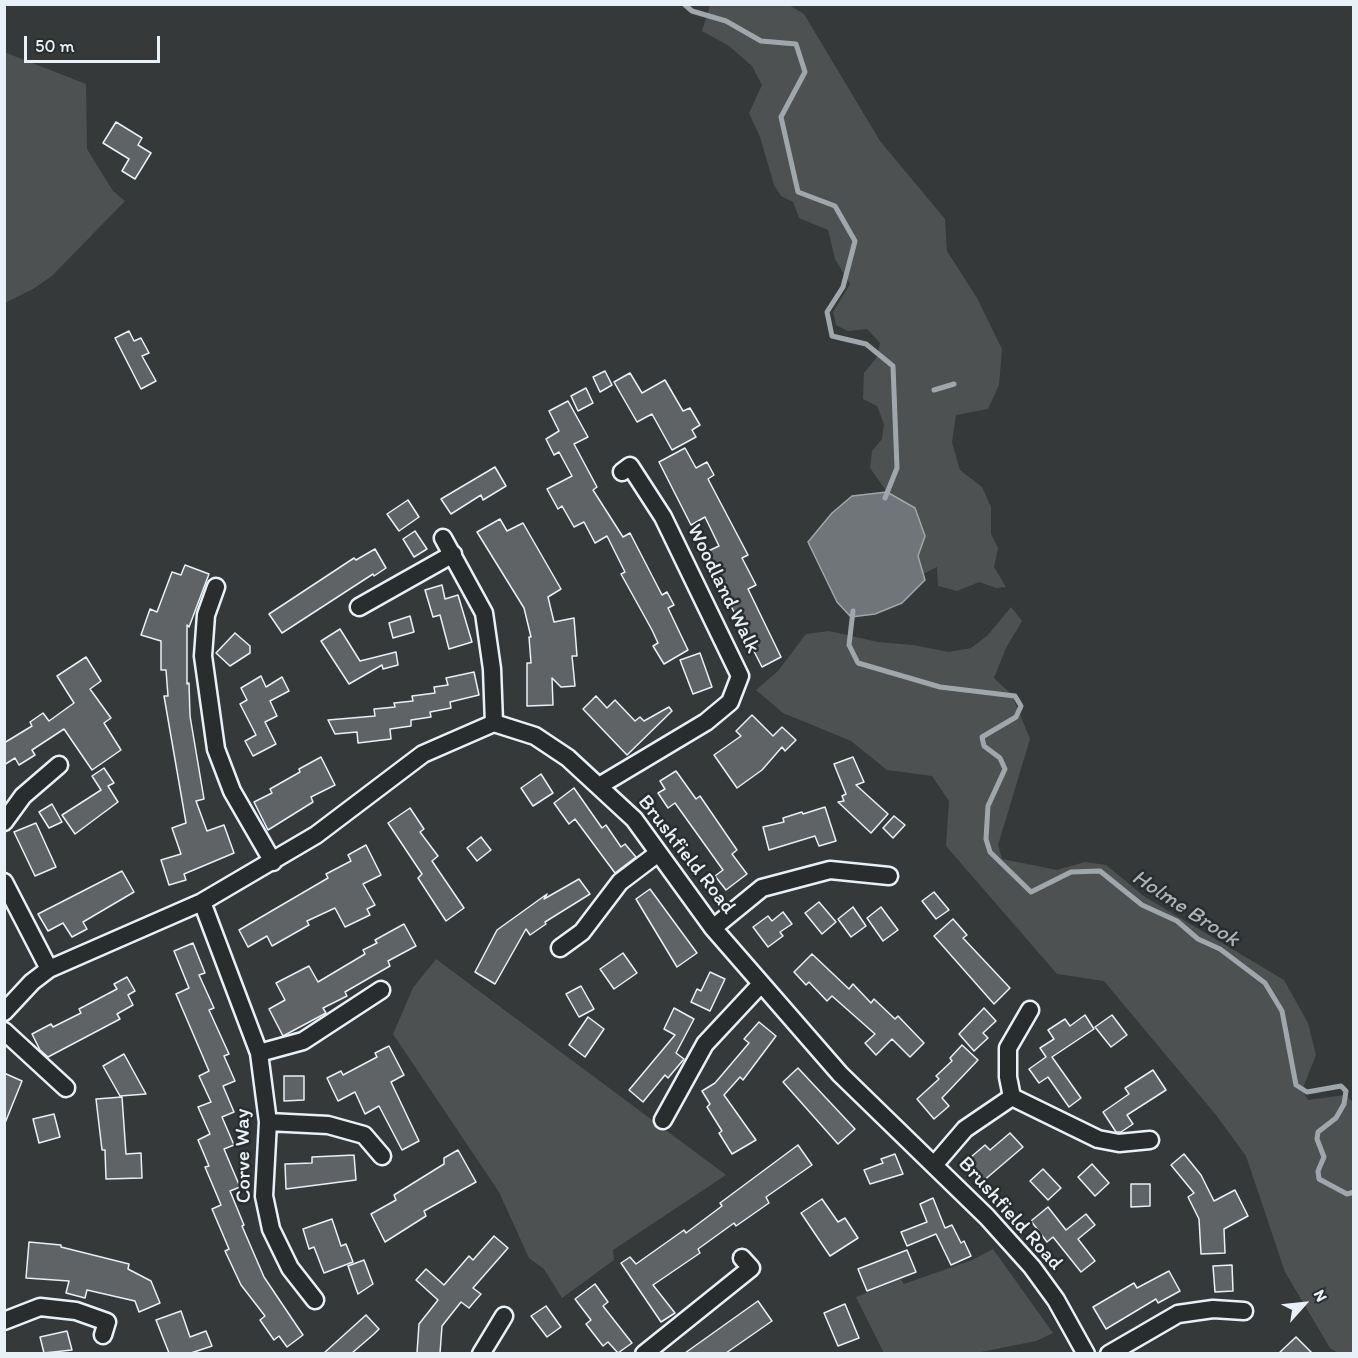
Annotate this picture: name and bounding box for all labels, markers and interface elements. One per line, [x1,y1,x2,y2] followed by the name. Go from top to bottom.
[27,24,164,62] scale bar
[35,35,75,57] text: 50 m
[681,521,765,657] street label: Woodland Walk
[632,790,740,920] street label: Brushfield Road
[1126,865,1244,953] water label: Holme Brook
[231,1108,257,1204] street label: Corve Way
[952,1152,1068,1276] street label: Brushfield Road
[1274,1274,1334,1334] north arrow
[1310,1286,1331,1305] text: N

